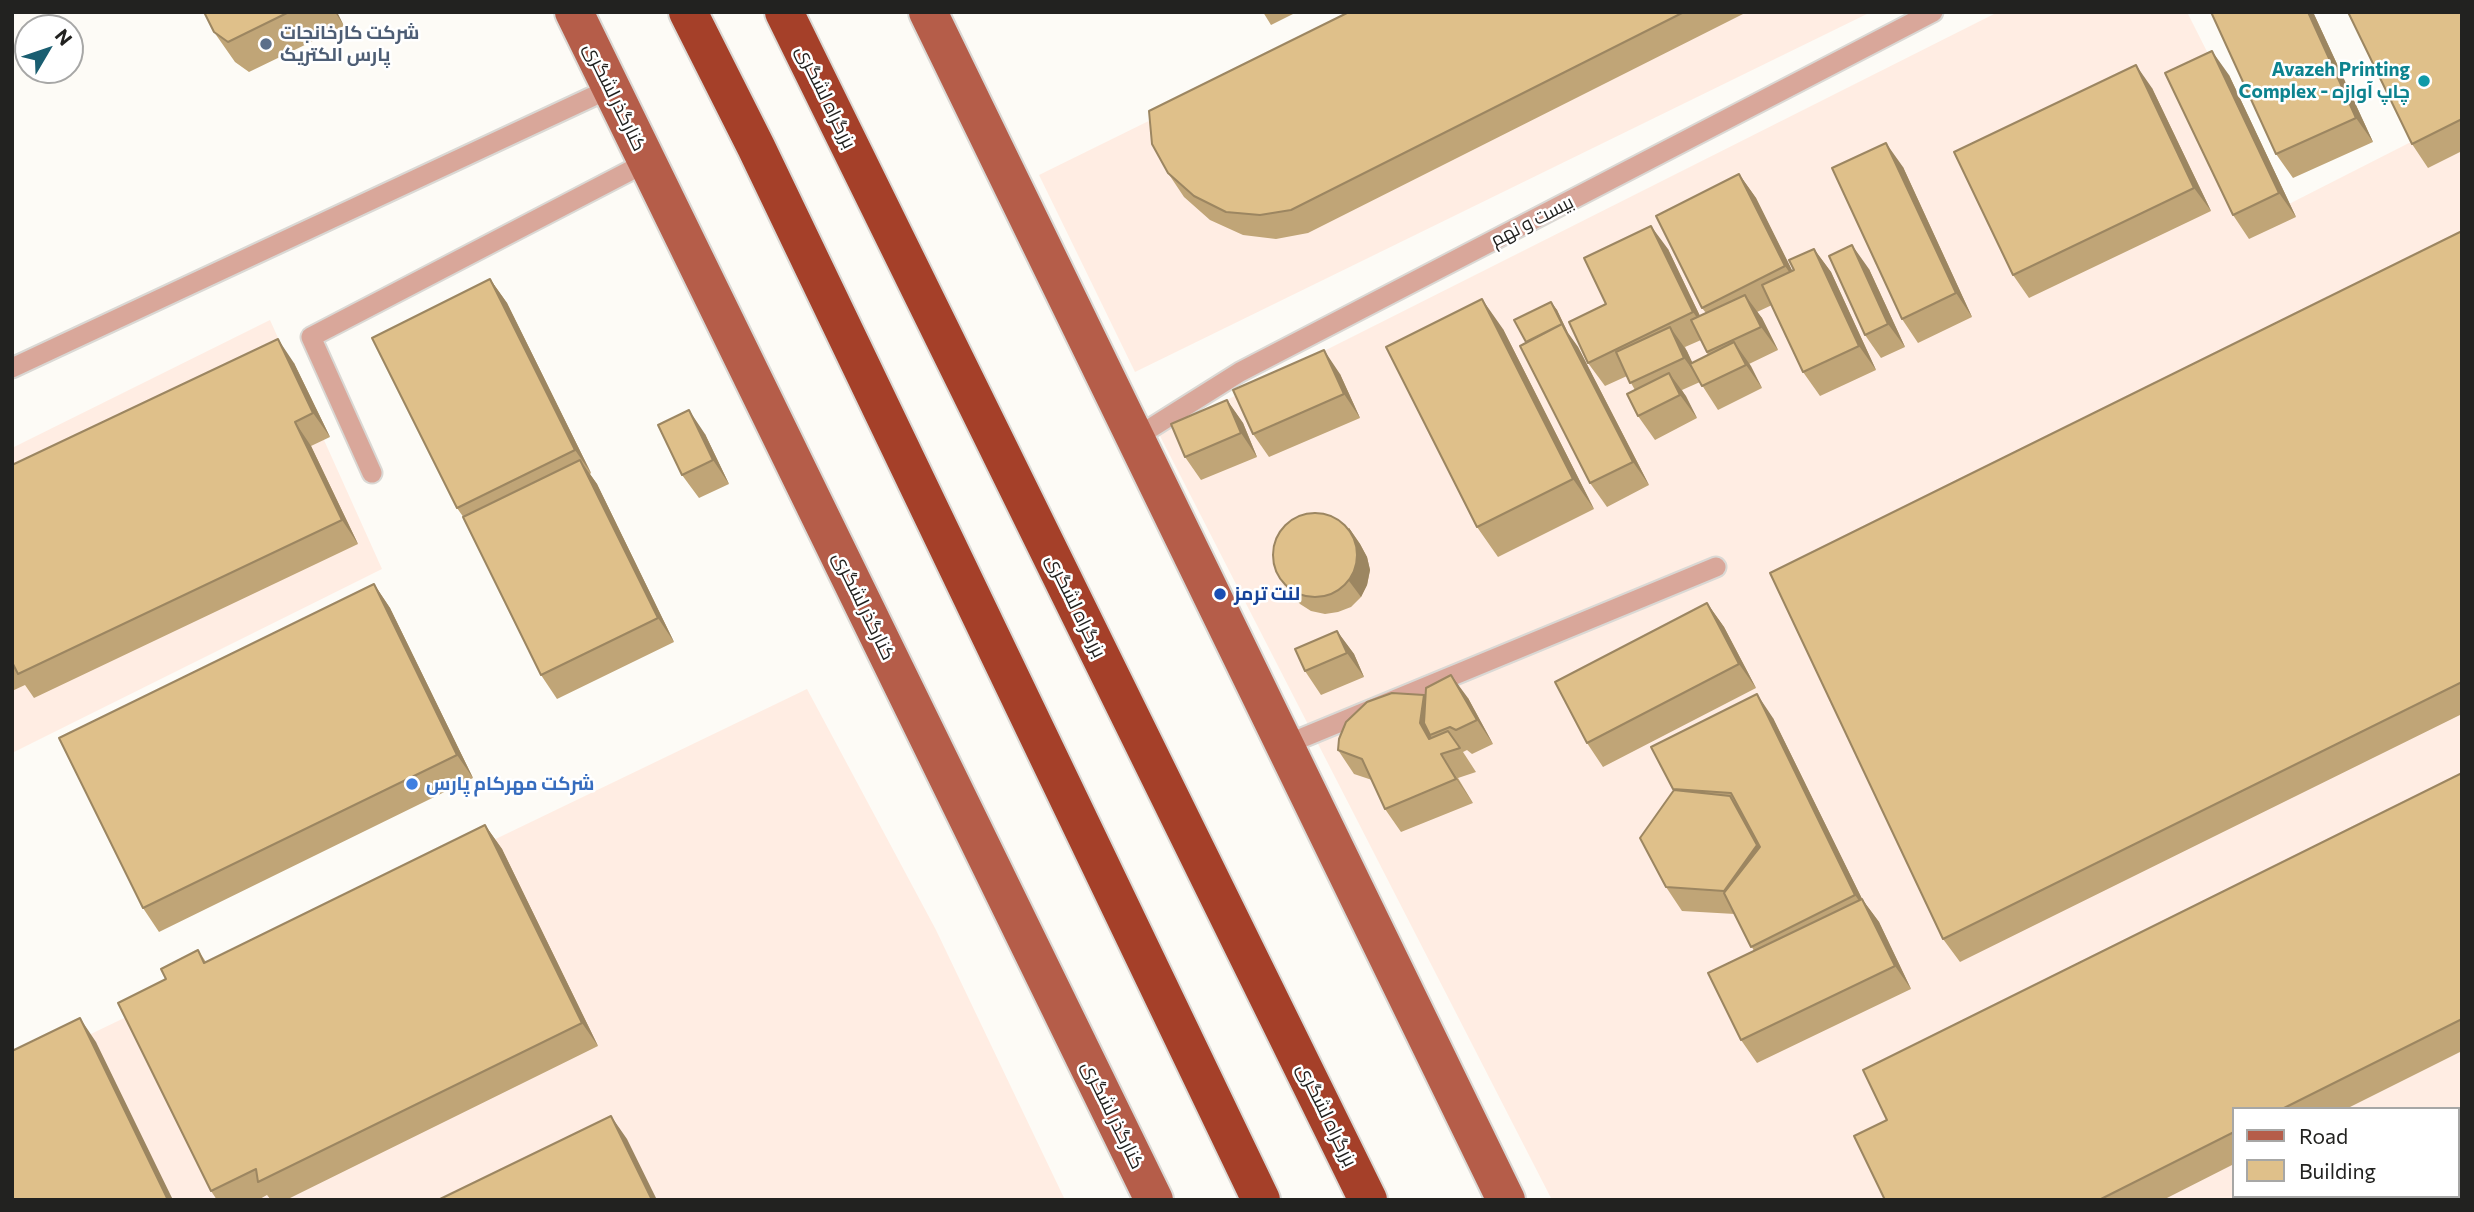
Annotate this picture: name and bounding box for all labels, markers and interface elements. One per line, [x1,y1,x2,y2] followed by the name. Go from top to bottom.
[14,14,84,84] north arrow
[280,22,419,66] place label: شرکت کارخانجات پارس الکتریک
[51,24,78,50] text: N
[258,36,274,52] marker: شرکت کارخانجات پارس الکتریک
[579,39,651,155] street label: کنارگذر لشگری
[791,42,861,152] street label: بزرگراه لشگری
[2239,59,2410,103] place label: Avazeh Printing Complex - چاپ آوازه
[2416,73,2432,89] marker: Avazeh Printing Complex - چاپ آوازه
[1487,190,1577,252] street label: بیست و نهم
[828,548,900,664] street label: کنارگذر لشگری
[1041,551,1111,661] street label: بزرگراه لشگری
[1234,583,1300,605] place label: لنت ترمز
[1212,586,1228,602] marker: لنت ترمز
[426,773,594,795] place label: شرکت مهرکام پارس
[404,776,420,792] marker: شرکت مهرکام پارس
[1077,1057,1149,1173] street label: کنارگذر لشگری
[1292,1060,1362,1170] street label: بزرگراه لشگری
[2232,1107,2460,1198] legend
[2299,1123,2348,1148] text: Road
[2299,1158,2376,1183] text: Building

